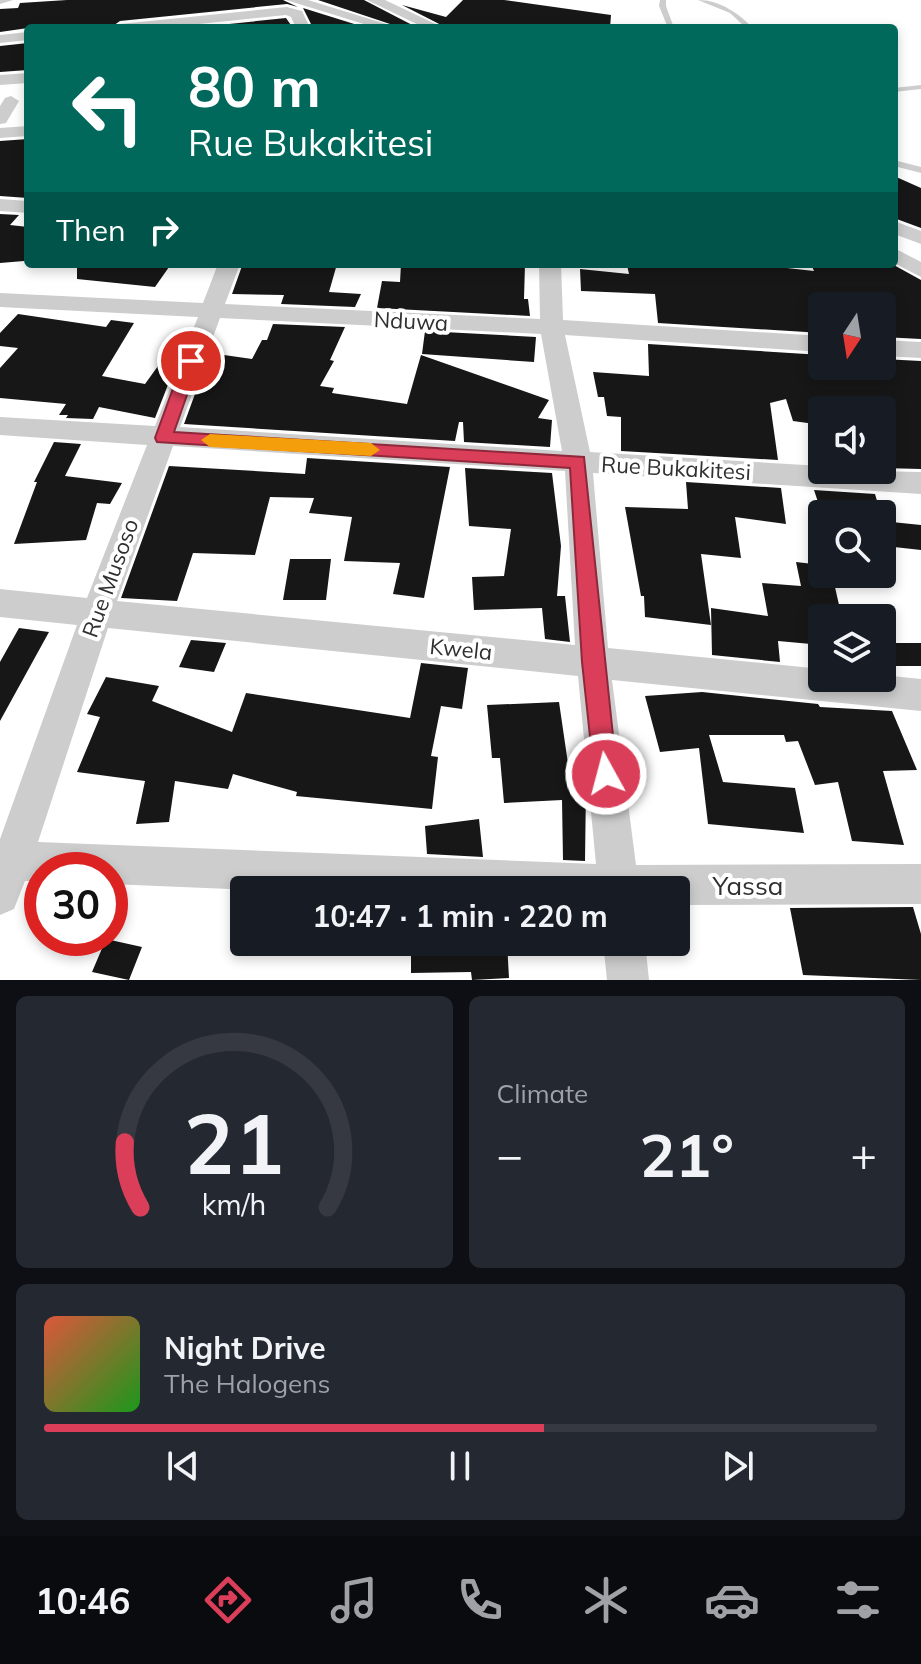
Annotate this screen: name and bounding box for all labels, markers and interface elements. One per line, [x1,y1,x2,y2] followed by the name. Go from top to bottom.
[188,51,321,121] text: 80 m
[56,56,160,160] icon: left
[188,120,433,165] text: Rue Bukakitesi
[142,208,186,252] icon: right
[56,211,126,249] text: Then
[808,292,896,380] north arrow
[808,292,896,692] map controls
[373,305,449,337] street label: Nduwa
[157,327,225,395] pin
[169,339,213,383] icon: arrive
[808,396,896,484] button: sound
[600,450,752,486] street label: Rue Bukakitesi
[808,500,896,588] button: search
[76,515,144,641] street label: Rue Musoso
[808,604,896,692] button: layers
[428,632,494,666] street label: Kwela
[564,732,648,816] position arrow
[24,852,128,956] speed limit sign: 30
[712,869,783,902] street label: Yassa
[312,897,608,935] text: 10:47 · 1 min · 220 m
[497,1077,588,1110] text: Climate
[184,1090,284,1195] text: 21
[639,1117,734,1192] text: 21°
[497,1127,523,1182] text: −
[851,1127,877,1182] text: +
[202,1186,267,1222] text: km/h
[164,1329,326,1367] text: Night Drive
[164,1367,330,1400] text: The Halogens
[161,1444,205,1488] icon: previous
[438,1444,482,1488] icon: pause
[716,1444,760,1488] icon: next
[200,1572,256,1628] icon: directions
[326,1572,382,1628] icon: music
[452,1572,508,1628] icon: phone
[578,1572,634,1628] icon: climate
[704,1572,760,1628] icon: car
[830,1572,886,1628] icon: filters
[35,1578,130,1623] text: 10:46

